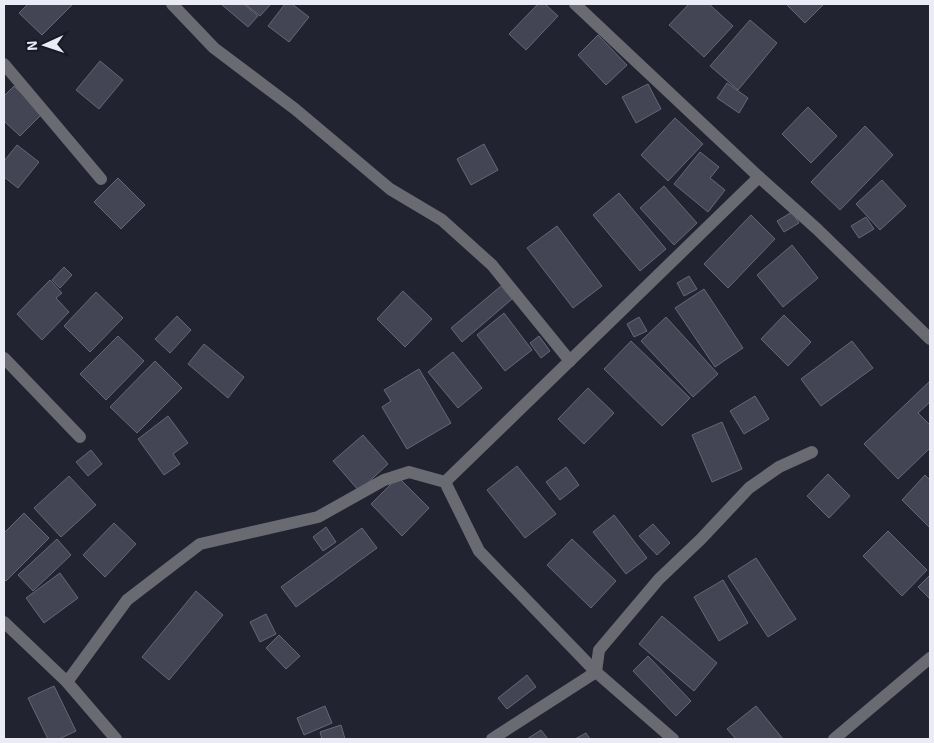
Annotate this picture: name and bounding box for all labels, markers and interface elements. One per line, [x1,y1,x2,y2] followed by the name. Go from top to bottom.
[20,20,70,70] north arrow
[23,40,40,51] text: N

